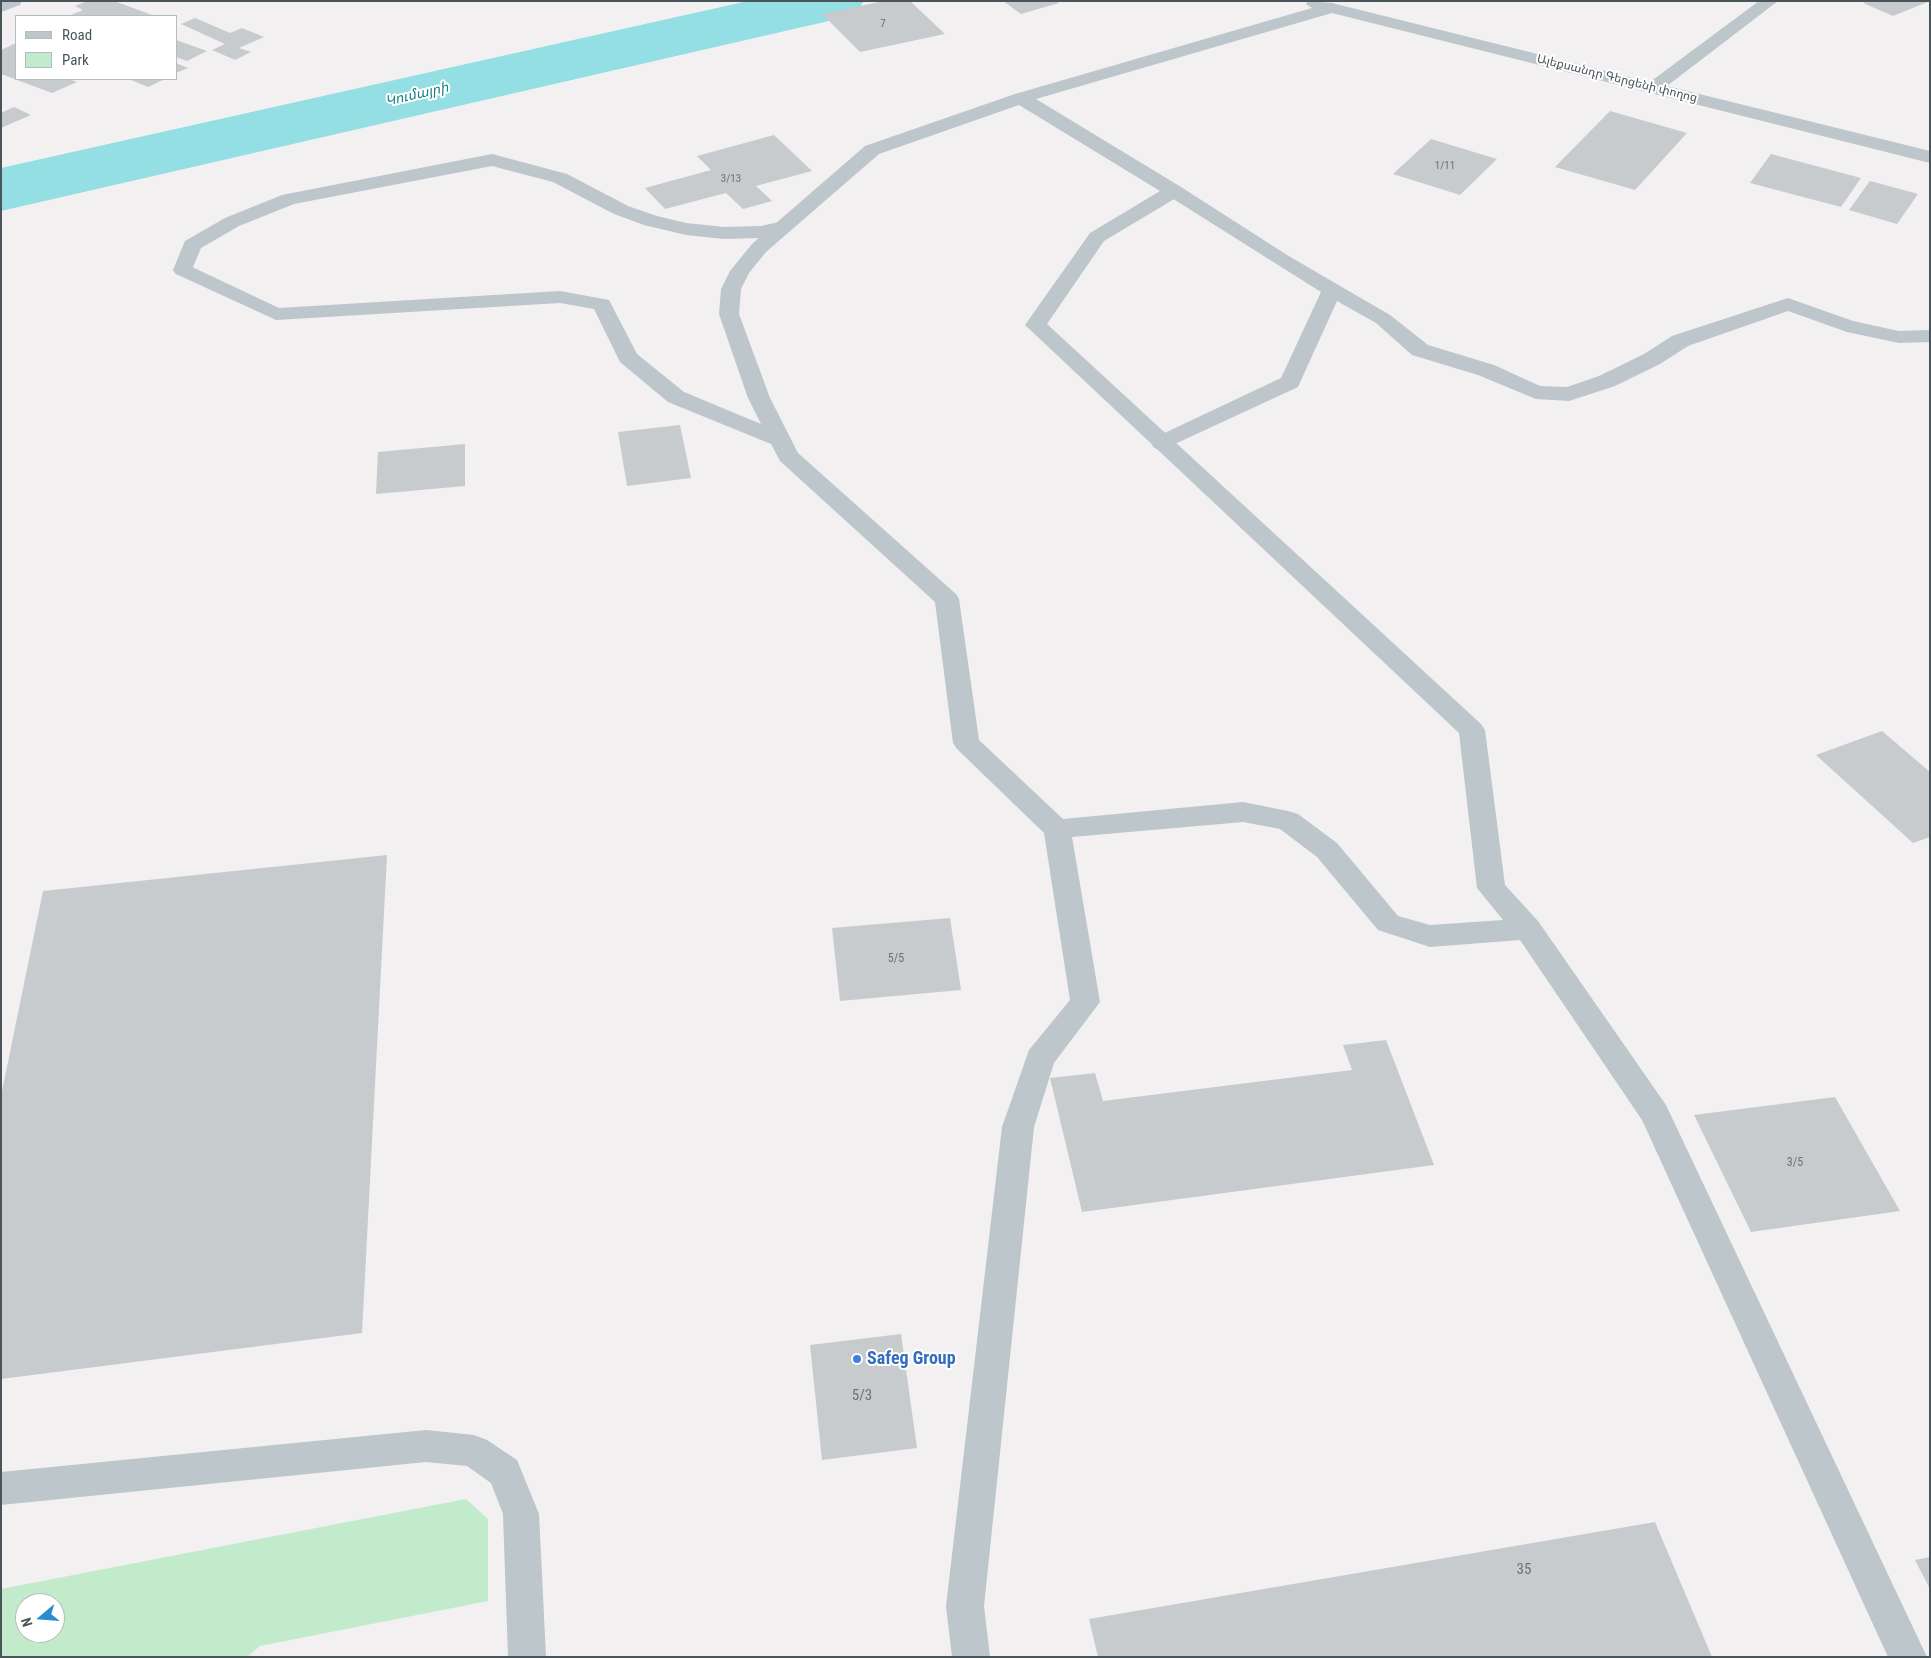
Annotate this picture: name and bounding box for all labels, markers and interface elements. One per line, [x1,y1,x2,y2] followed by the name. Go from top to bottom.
[15,15,178,80] legend
[880,17,886,31] house number: 7
[62,26,92,44] text: Road
[62,51,89,69] text: Park
[1535,52,1699,106] street label: Ալեքսանդր Գերցենի փողոց
[384,80,450,110] water label: Կումայրի
[1435,159,1455,173] house number: 1/11
[721,172,741,186] house number: 3/13
[888,952,904,966] house number: 5/5
[1787,1156,1803,1170] house number: 3/5
[867,1348,956,1370] place label: Safeg Group
[851,1353,863,1365] marker: Safeg Group
[852,1387,872,1405] house number: 5/3
[1517,1561,1531,1579] house number: 35
[15,1593,65,1643] north arrow
[18,1616,36,1629] text: N

